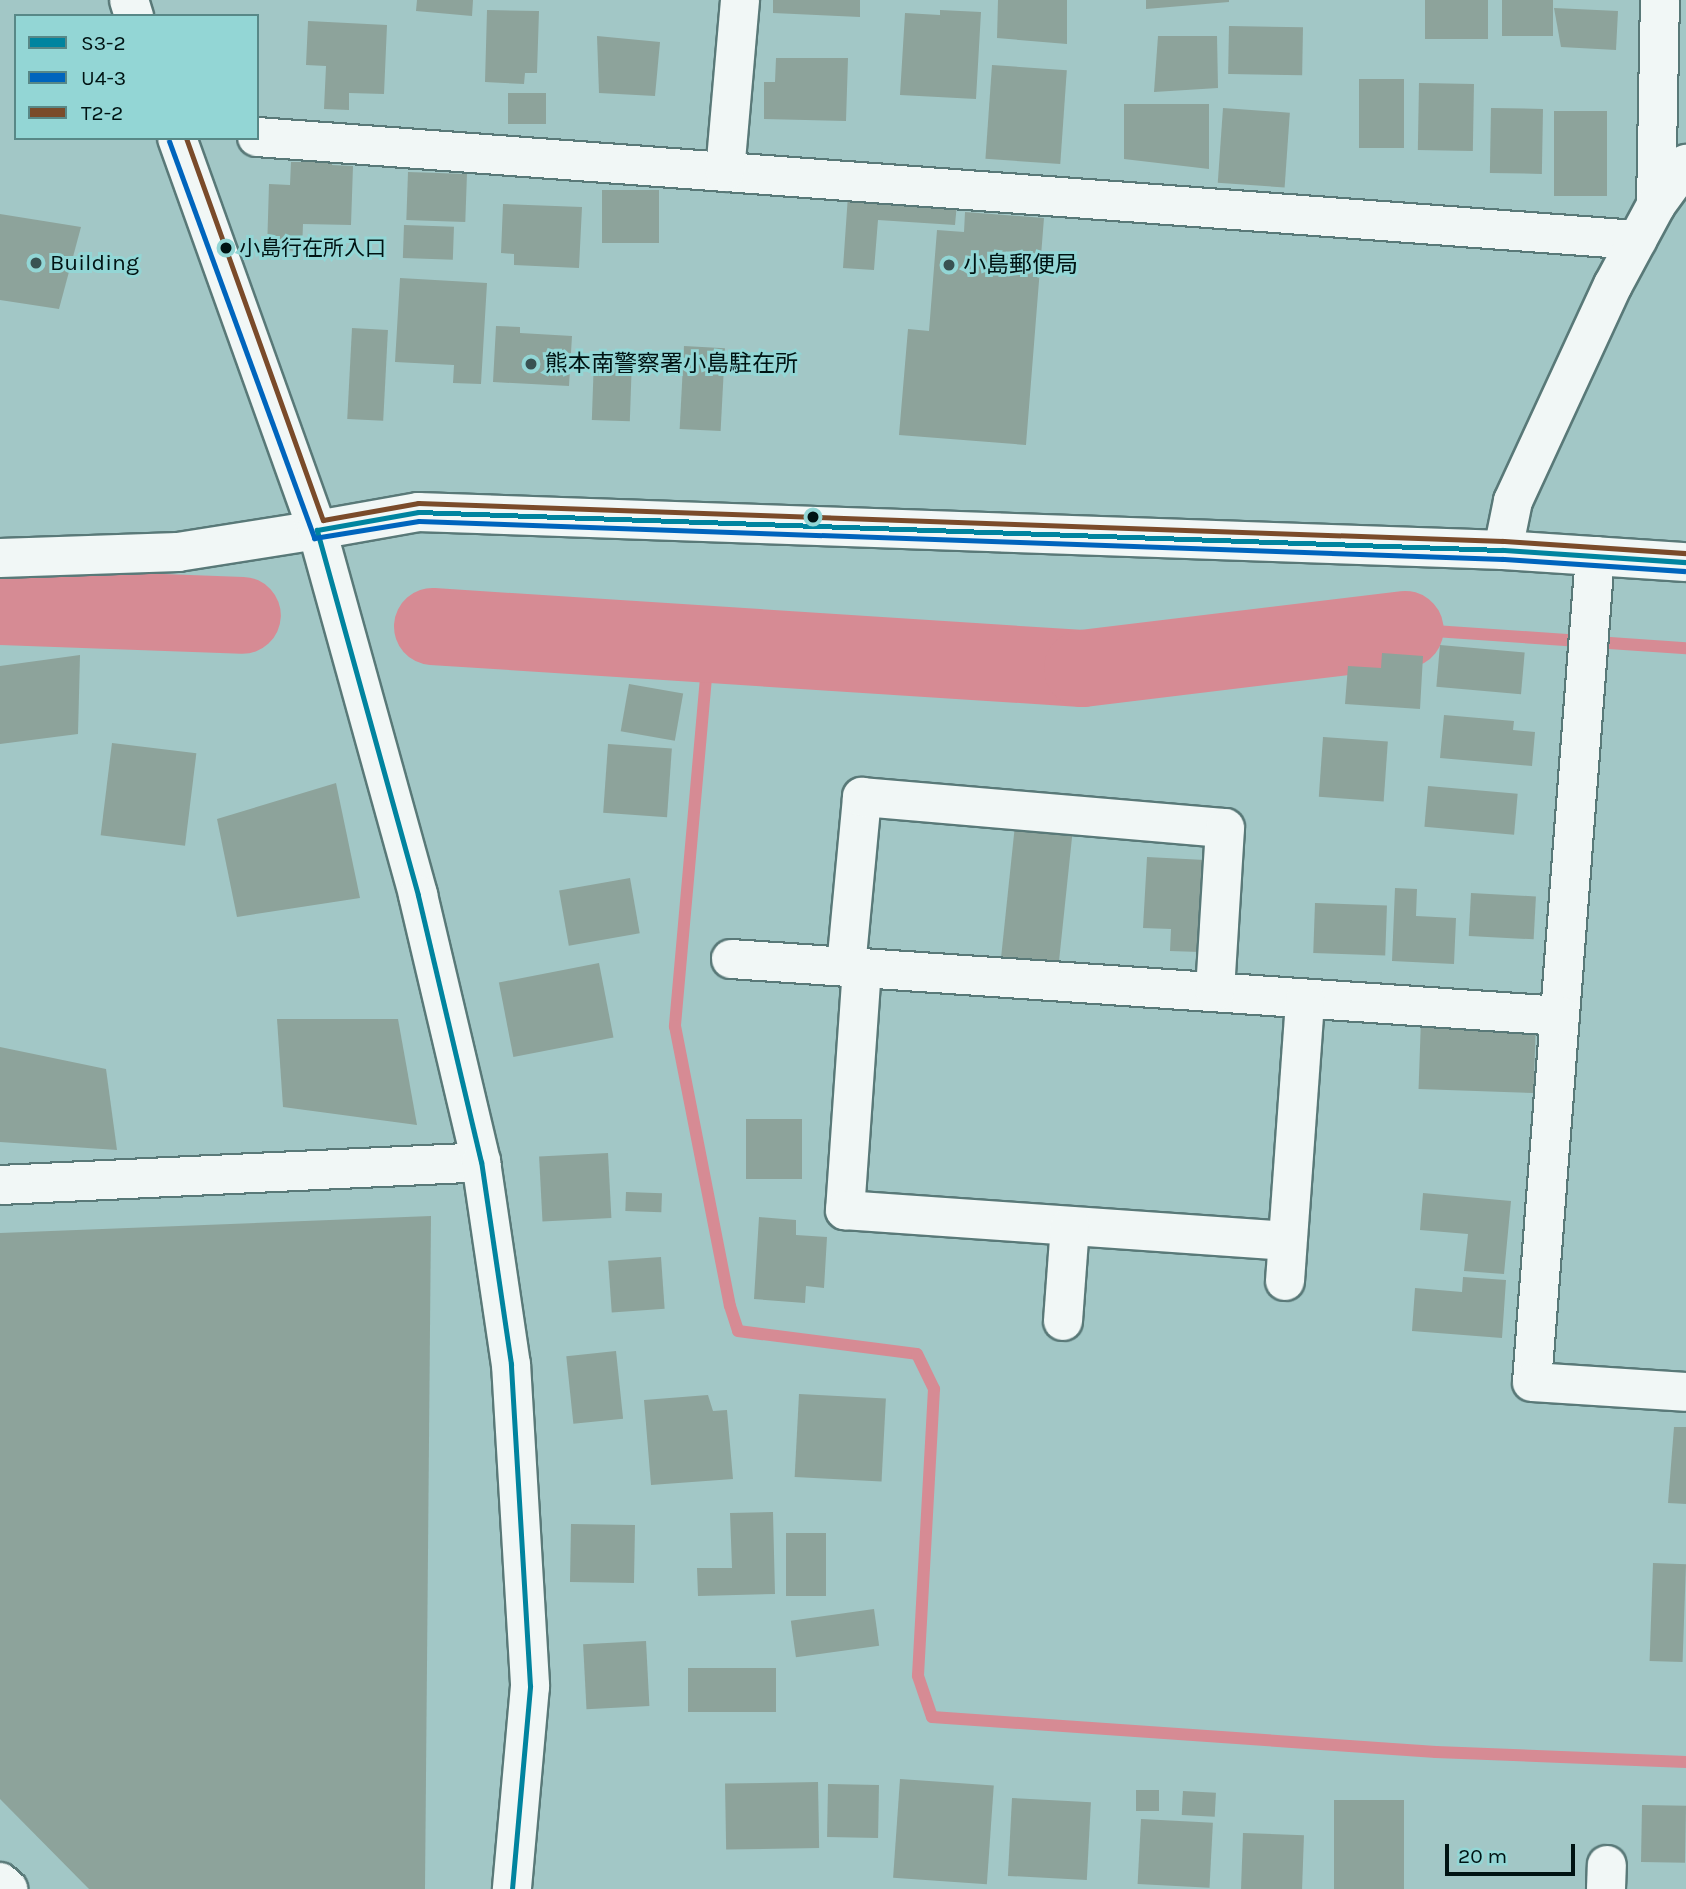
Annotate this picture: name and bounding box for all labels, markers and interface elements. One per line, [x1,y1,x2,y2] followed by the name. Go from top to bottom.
[14,14,259,140] legend
[81,31,126,55] text: S3-2
[81,66,126,90] text: U4-3
[81,101,123,125] text: T2-2
[239,235,386,261] place label: 小島行在所入口
[219,241,233,255] marker: 小島行在所入口
[50,249,139,277] place label: Building
[963,251,1078,279] place label: 小島郵便局
[28,255,44,271] marker: Building
[941,257,957,273] marker: 小島郵便局
[545,350,798,378] place label: 熊本南警察署小島駐在所
[523,356,539,372] marker: 熊本南警察署小島駐在所
[806,510,820,524] unlabelled marker
[1448,1829,1578,1873] scale bar
[1458,1844,1507,1868] text: 20 m

